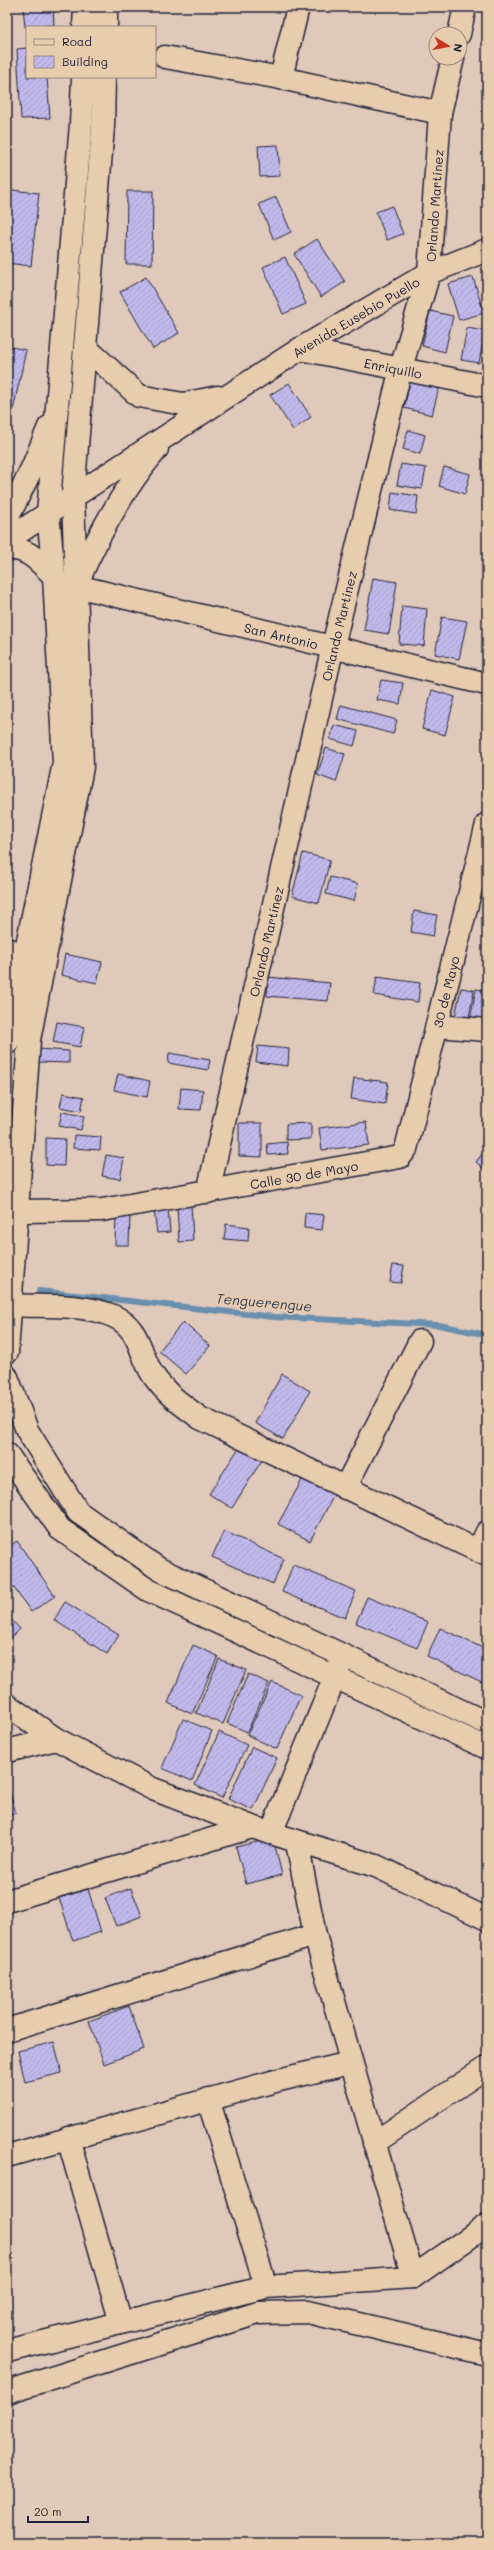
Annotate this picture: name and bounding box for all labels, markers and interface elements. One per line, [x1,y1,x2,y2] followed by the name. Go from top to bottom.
[26,26,156,78] legend
[428,26,468,66] north arrow
[62,33,92,49] text: Road
[450,42,466,53] text: N
[62,53,108,69] text: Building
[421,149,446,262] street label: Orlando Martínez
[288,272,422,361] street label: Avenida Eusebio Puello
[363,353,424,382] street label: Enriquillo
[317,569,360,683] street label: Orlando Martínez
[243,618,320,652] street label: San Antonio
[244,885,286,998] street label: Orlando Martínez
[428,954,462,1029] street label: 30 de Mayo
[248,1156,359,1192] street label: Calle 30 de Mayo
[215,1288,313,1316] water label: Tenguerengue
[28,2498,88,2524] scale bar
[34,2503,62,2519] text: 20 m

